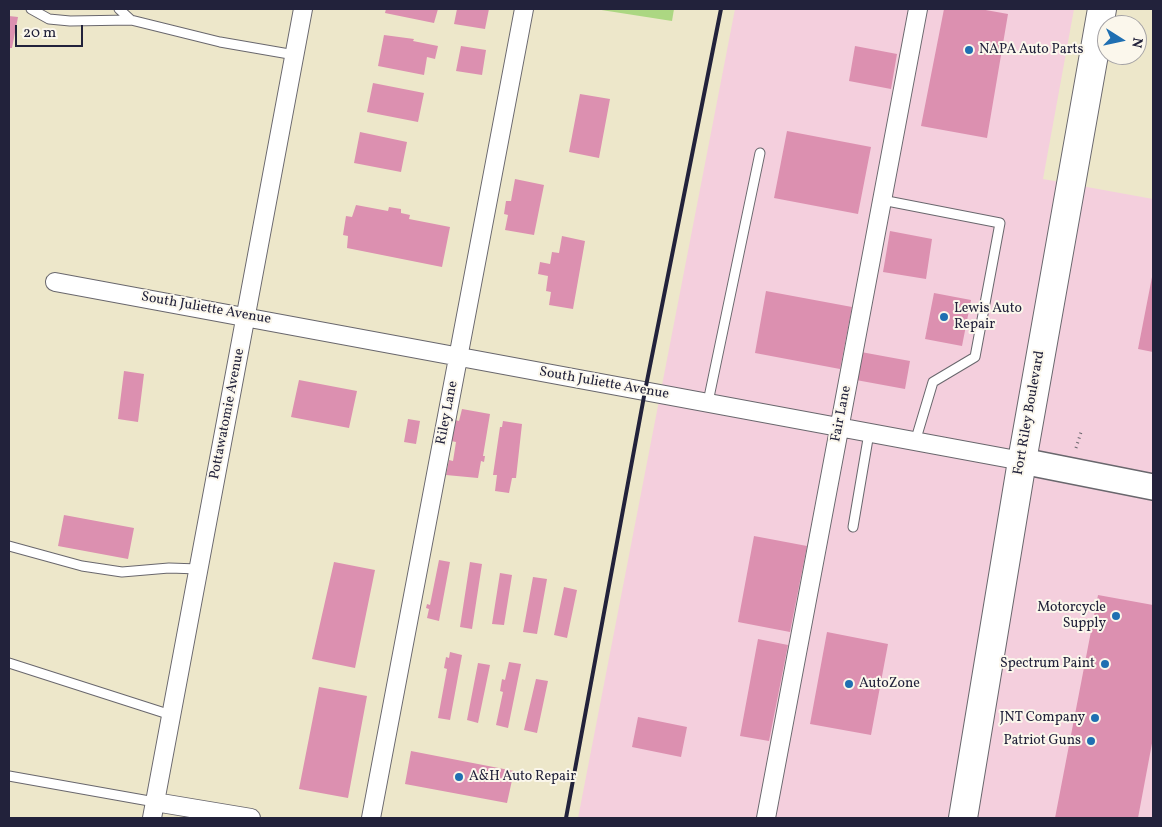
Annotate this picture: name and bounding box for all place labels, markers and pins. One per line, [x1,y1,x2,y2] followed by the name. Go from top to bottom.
[979,42,1083,58] place label: NAPA Auto Parts
[963,44,975,56] marker: NAPA Auto Parts
[954,301,1022,334] place label: Lewis Auto Repair
[938,311,950,323] marker: Lewis Auto Repair
[1037,600,1106,632] place label: Motorcycle Supply
[1110,610,1122,622] marker: Motorcycle Supply
[1000,656,1095,672] place label: Spectrum Paint
[1099,658,1111,670] marker: Spectrum Paint
[859,676,920,692] place label: AutoZone
[843,678,855,690] marker: AutoZone
[1000,710,1085,726] place label: JNT Company
[1089,712,1101,724] marker: JNT Company
[1003,733,1081,749] place label: Patriot Guns
[1085,735,1097,747] marker: Patriot Guns
[469,769,576,785] place label: A&H Auto Repair
[453,771,465,783] marker: A&H Auto Repair

